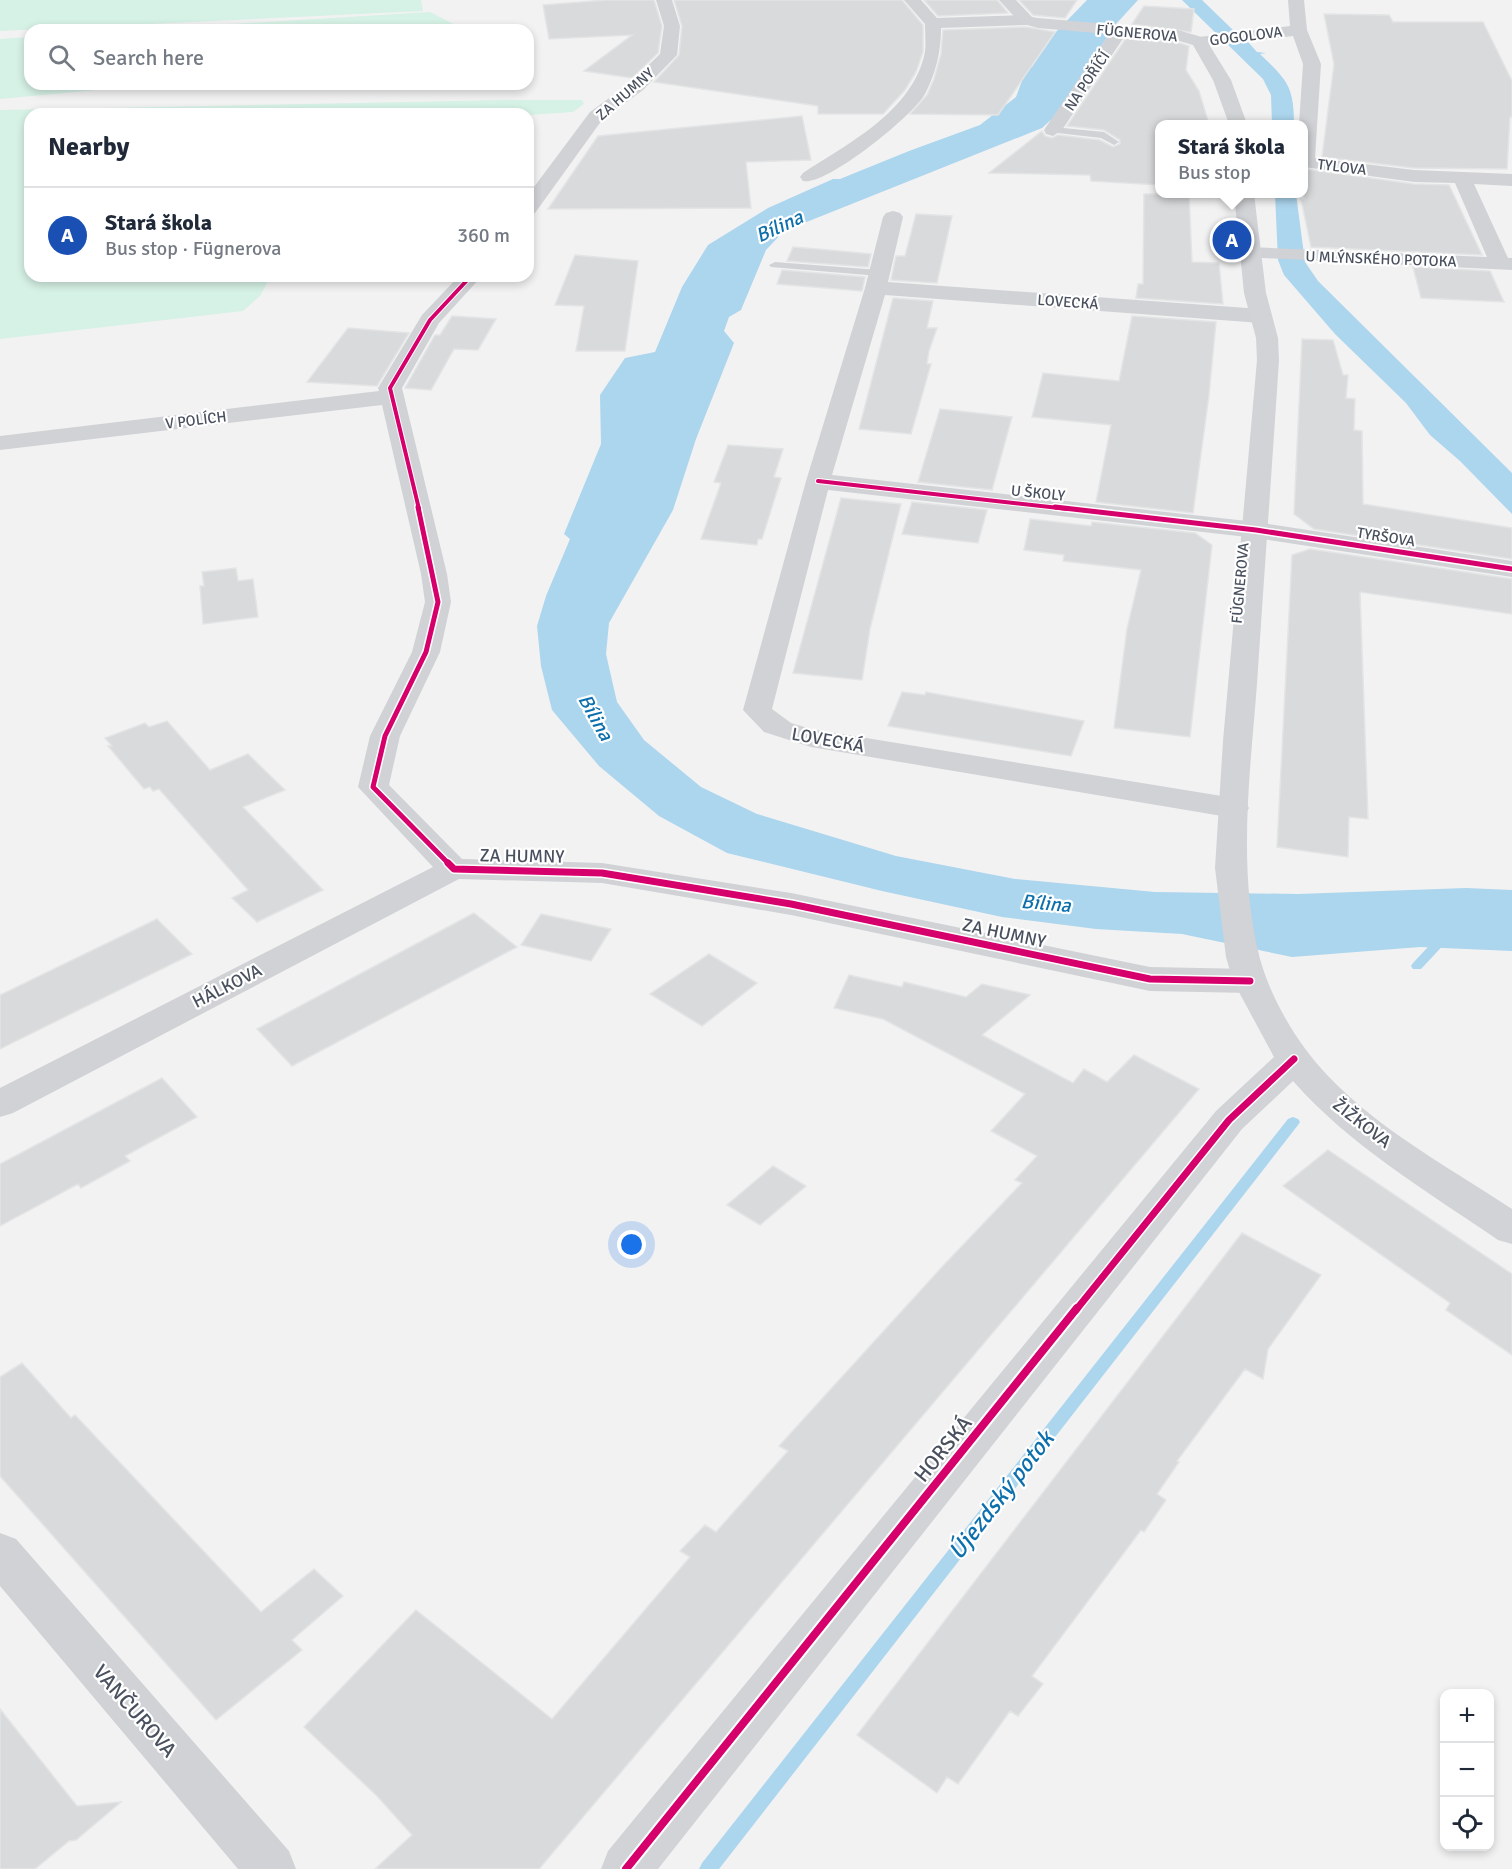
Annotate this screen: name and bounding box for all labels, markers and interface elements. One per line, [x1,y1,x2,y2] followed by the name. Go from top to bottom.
[1096,20,1178,46] street label: FÜGNEROVA
[1209,23,1283,49] street label: GOGOLOVA
[24,24,534,90] search box
[45,41,78,74] icon: search
[93,44,204,71] text: Search here
[1060,47,1114,114] street label: NA POŘÍČÍ
[592,64,658,124] street label: ZA HUMNY
[1155,120,1308,198] popup
[48,131,129,163] text: Nearby
[1178,133,1285,160] text: Stará škola
[1317,155,1367,179] street label: TYLOVA
[1178,160,1251,185] text: Bus stop
[751,204,808,248] water label: Bílina
[105,209,212,236] text: Stará škola
[1212,218,1252,262] pin: A
[61,223,74,248] text: A
[457,223,510,248] text: 360 m
[105,236,281,261] text: Bus stop · Fügnerova
[1305,246,1457,271] street label: U MLÝNSKÉHO POTOKA
[1037,290,1099,313] street label: LOVECKÁ
[164,406,228,433] street label: V POLÍCH
[1010,480,1066,505] street label: U ŠKOLY
[1355,523,1417,550] street label: TYRŠOVA
[1227,542,1253,624] street label: FÜGNEROVA
[573,689,619,746] water label: Bílina
[790,723,866,757] street label: LOVECKÁ
[479,844,565,868] street label: ZA HUMNY
[1020,889,1073,918] water label: Bílina
[960,913,1048,953] street label: ZA HUMNY
[189,959,265,1013] street label: HÁLKOVA
[1328,1093,1396,1153] street label: ŽIŽKOVA
[617,1230,646,1259] your location
[908,1411,978,1487] street label: HORSKÁ
[942,1423,1062,1565] water label: Újezdský potok
[88,1659,182,1763] street label: VANČUROVA
[1440,1689,1494,1851] map controls
[1440,1689,1494,1743] button: +
[1440,1743,1494,1797] button: −
[1440,1797,1494,1851] button: locate

